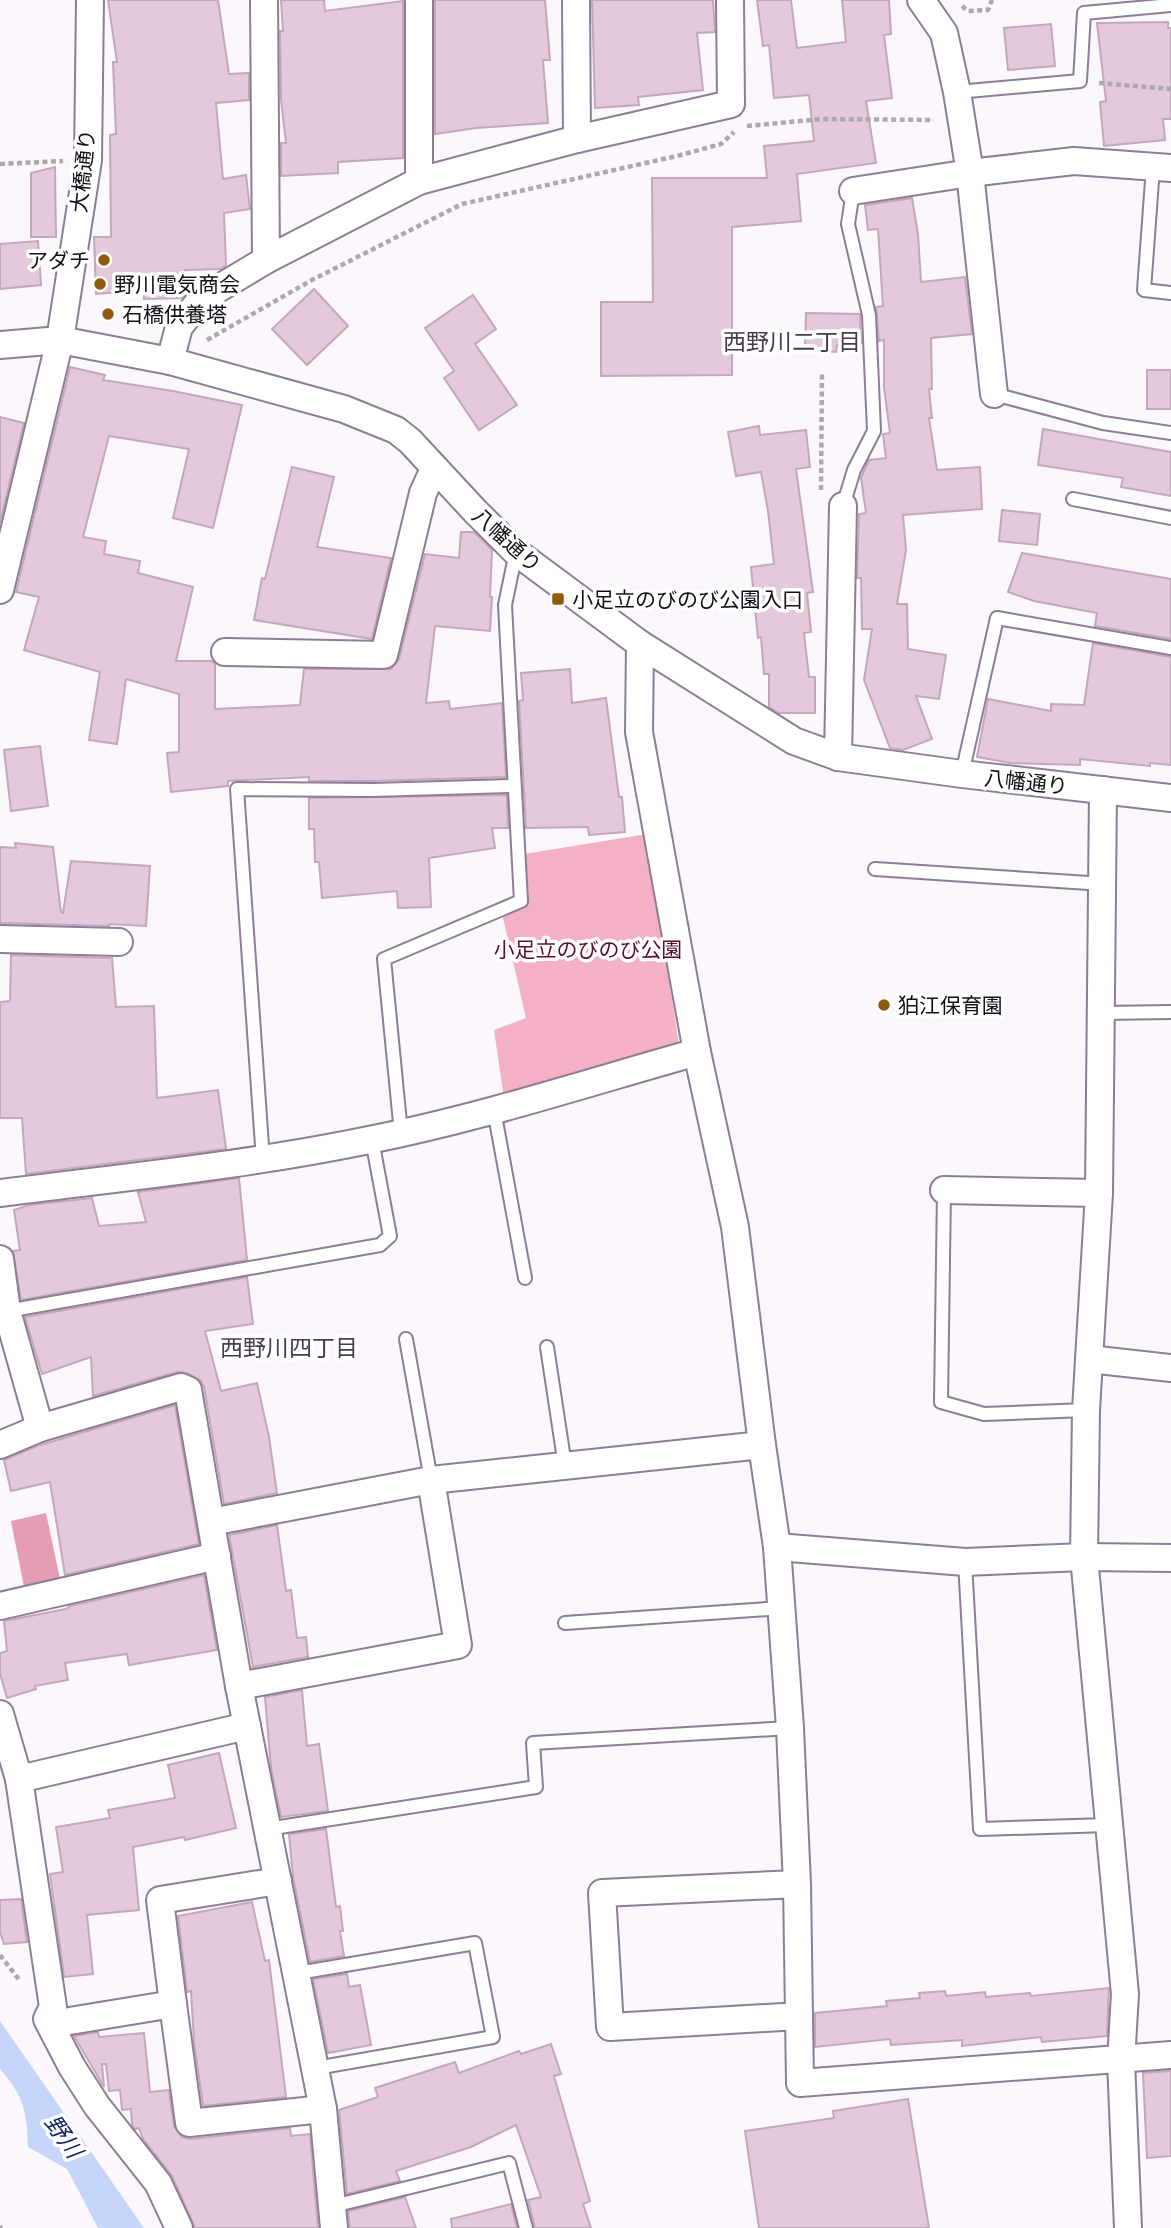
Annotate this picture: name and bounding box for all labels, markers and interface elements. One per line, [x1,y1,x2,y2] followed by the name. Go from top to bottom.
[65,128,101,214] street label: 大橋通り
[27,247,90,274] place label: アダチ
[96,252,112,268] marker: アダチ
[114,271,240,298] place label: 野川電気商会
[92,276,108,292] marker: 野川電気商会
[122,301,227,328] place label: 石橋供養塔
[100,306,116,322] marker: 石橋供養塔
[723,327,861,356] district label: 西野川二丁目
[467,502,547,578] street label: 八幡通り
[572,586,803,613] place label: 小足立のびのび公園入口
[550,591,566,607] marker: 小足立のびのび公園入口
[983,764,1069,800] street label: 八幡通り
[494,936,683,963] park label: 小足立のびのび公園
[898,992,1003,1019] place label: 狛江保育園
[876,997,892,1013] marker: 狛江保育園
[220,1333,358,1362] district label: 西野川四丁目
[39,2109,91,2166] water label: 野川

